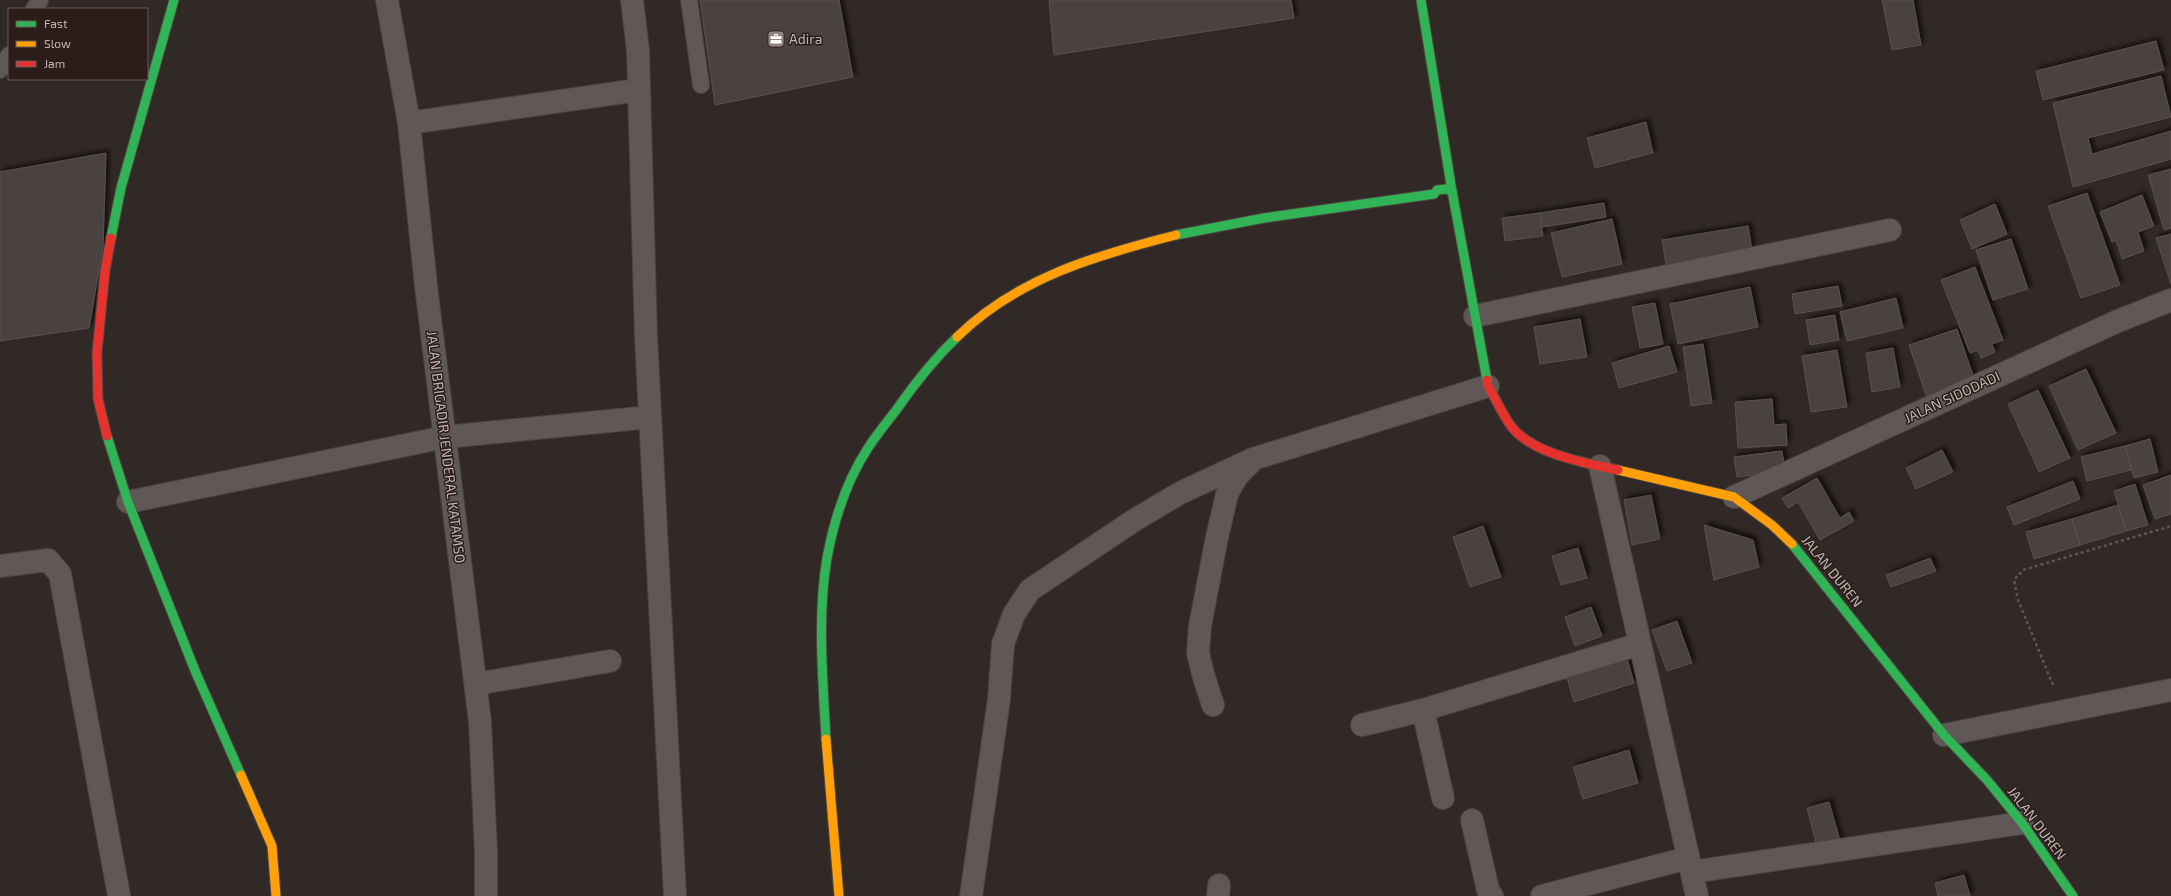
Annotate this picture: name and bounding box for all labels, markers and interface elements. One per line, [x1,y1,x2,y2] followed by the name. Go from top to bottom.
[8,8,148,80] legend
[44,16,68,30] text: Fast
[766,29,786,49] office icon: Adira
[789,30,823,47] place label: Adira
[44,36,71,50] text: Slow
[44,56,65,70] text: Jam
[424,330,469,564] street label: JALAN BRIGADIR JENDERAL KATAMSO
[1901,367,2002,426] street label: JALAN SIDODADI
[1798,531,1866,610] street label: JALAN DUREN
[2004,783,2070,863] street label: JALAN DUREN

